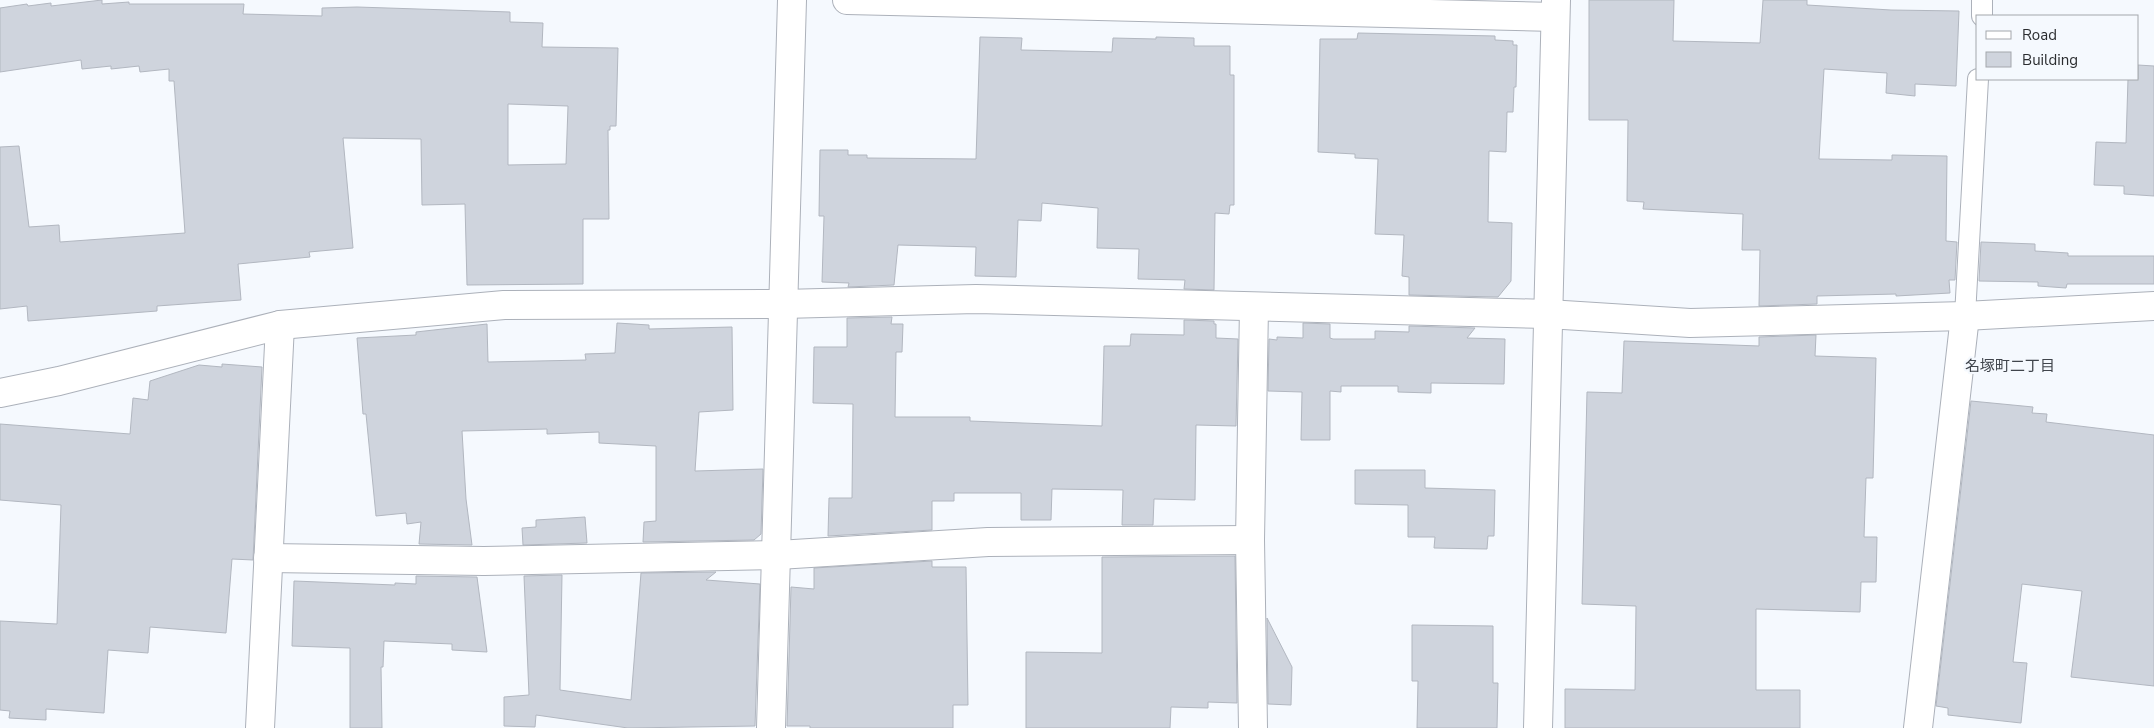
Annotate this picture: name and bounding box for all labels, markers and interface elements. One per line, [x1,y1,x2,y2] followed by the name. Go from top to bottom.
[1976,15,2139,80] legend
[2022,25,2057,45] text: Road
[2022,50,2078,70] text: Building
[1965,356,2055,376] district label: 名塚町二丁目

